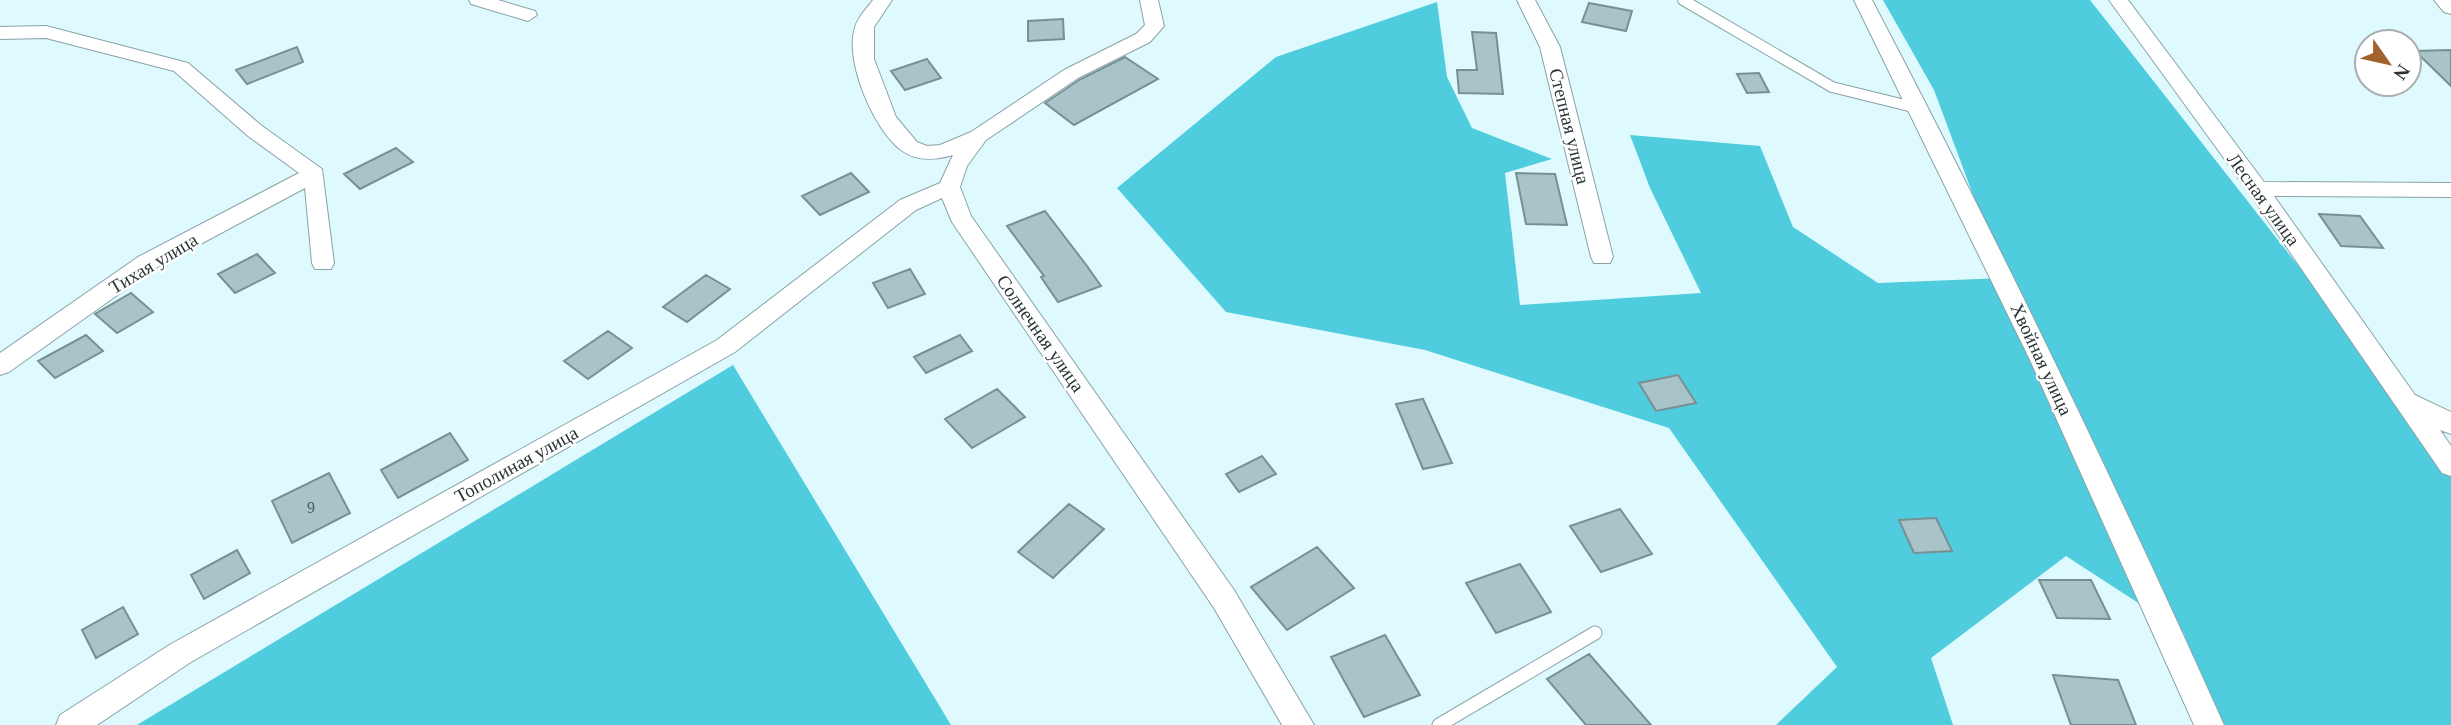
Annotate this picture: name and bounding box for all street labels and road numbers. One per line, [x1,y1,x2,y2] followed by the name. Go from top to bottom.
[1545,66,1594,187] street label: Степная улица
[2223,149,2304,250] street label: Лесная улица
[105,229,202,298] street label: Тихая улица
[992,271,1089,396] street label: Солнечная улица
[2006,300,2077,419] street label: Хвойная улица
[451,422,582,507] street label: Тополиная улица

